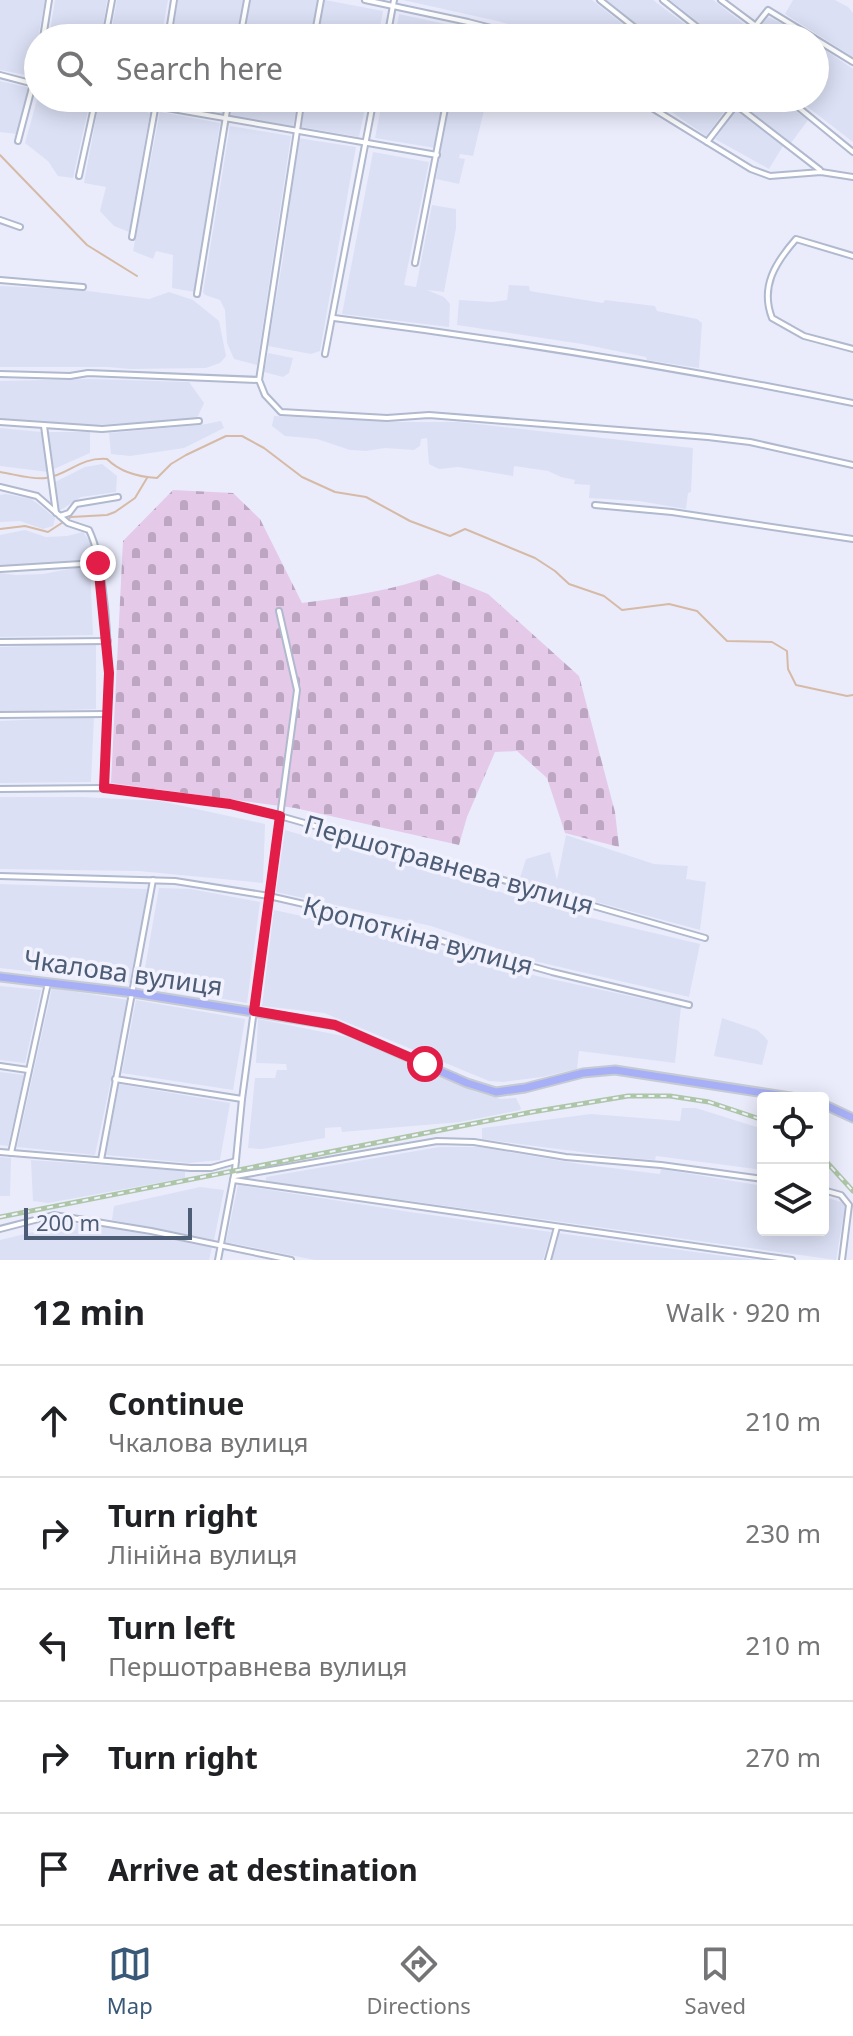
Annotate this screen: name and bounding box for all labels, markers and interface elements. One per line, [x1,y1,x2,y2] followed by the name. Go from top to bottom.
[24,24,829,112] search box
[52,46,96,90] icon: search
[116,48,283,89] text: Search here
[80,545,116,581] route end
[300,805,598,923] street label: Першотравнева вулиця
[299,887,537,983] street label: Кропоткіна вулиця
[21,940,225,1004] street label: Чкалова вулиця
[407,1046,443,1082] route start
[757,1092,829,1236] map controls
[757,1092,829,1164] button: locate
[757,1164,829,1236] button: layers
[24,1204,192,1240] scale bar
[36,1207,100,1237] text: 200 m
[32,1289,145,1335] text: 12 min
[666,1294,821,1330] text: Walk · 920 m
[108,1383,244,1424] text: Continue
[32,1399,76,1443] icon: ahead
[745,1403,821,1439] text: 210 m
[108,1424,309,1460] text: Чкалова вулиця
[108,1495,258,1536] text: Turn right
[32,1511,76,1555] icon: right
[745,1515,821,1551] text: 230 m
[108,1536,298,1572] text: Лінійна вулиця
[108,1607,236,1648] text: Turn left
[32,1623,76,1667] icon: left
[745,1627,821,1663] text: 210 m
[108,1648,407,1684] text: Першотравнева вулиця
[32,1735,76,1779] icon: right
[108,1737,258,1778] text: Turn right
[745,1739,821,1775] text: 270 m
[32,1847,76,1891] icon: arrive
[108,1849,418,1890] text: Arrive at destination
[107,1942,153,2020] tab: Map
[366,1942,471,2020] tab: Directions
[685,1942,746,2020] tab: Saved

